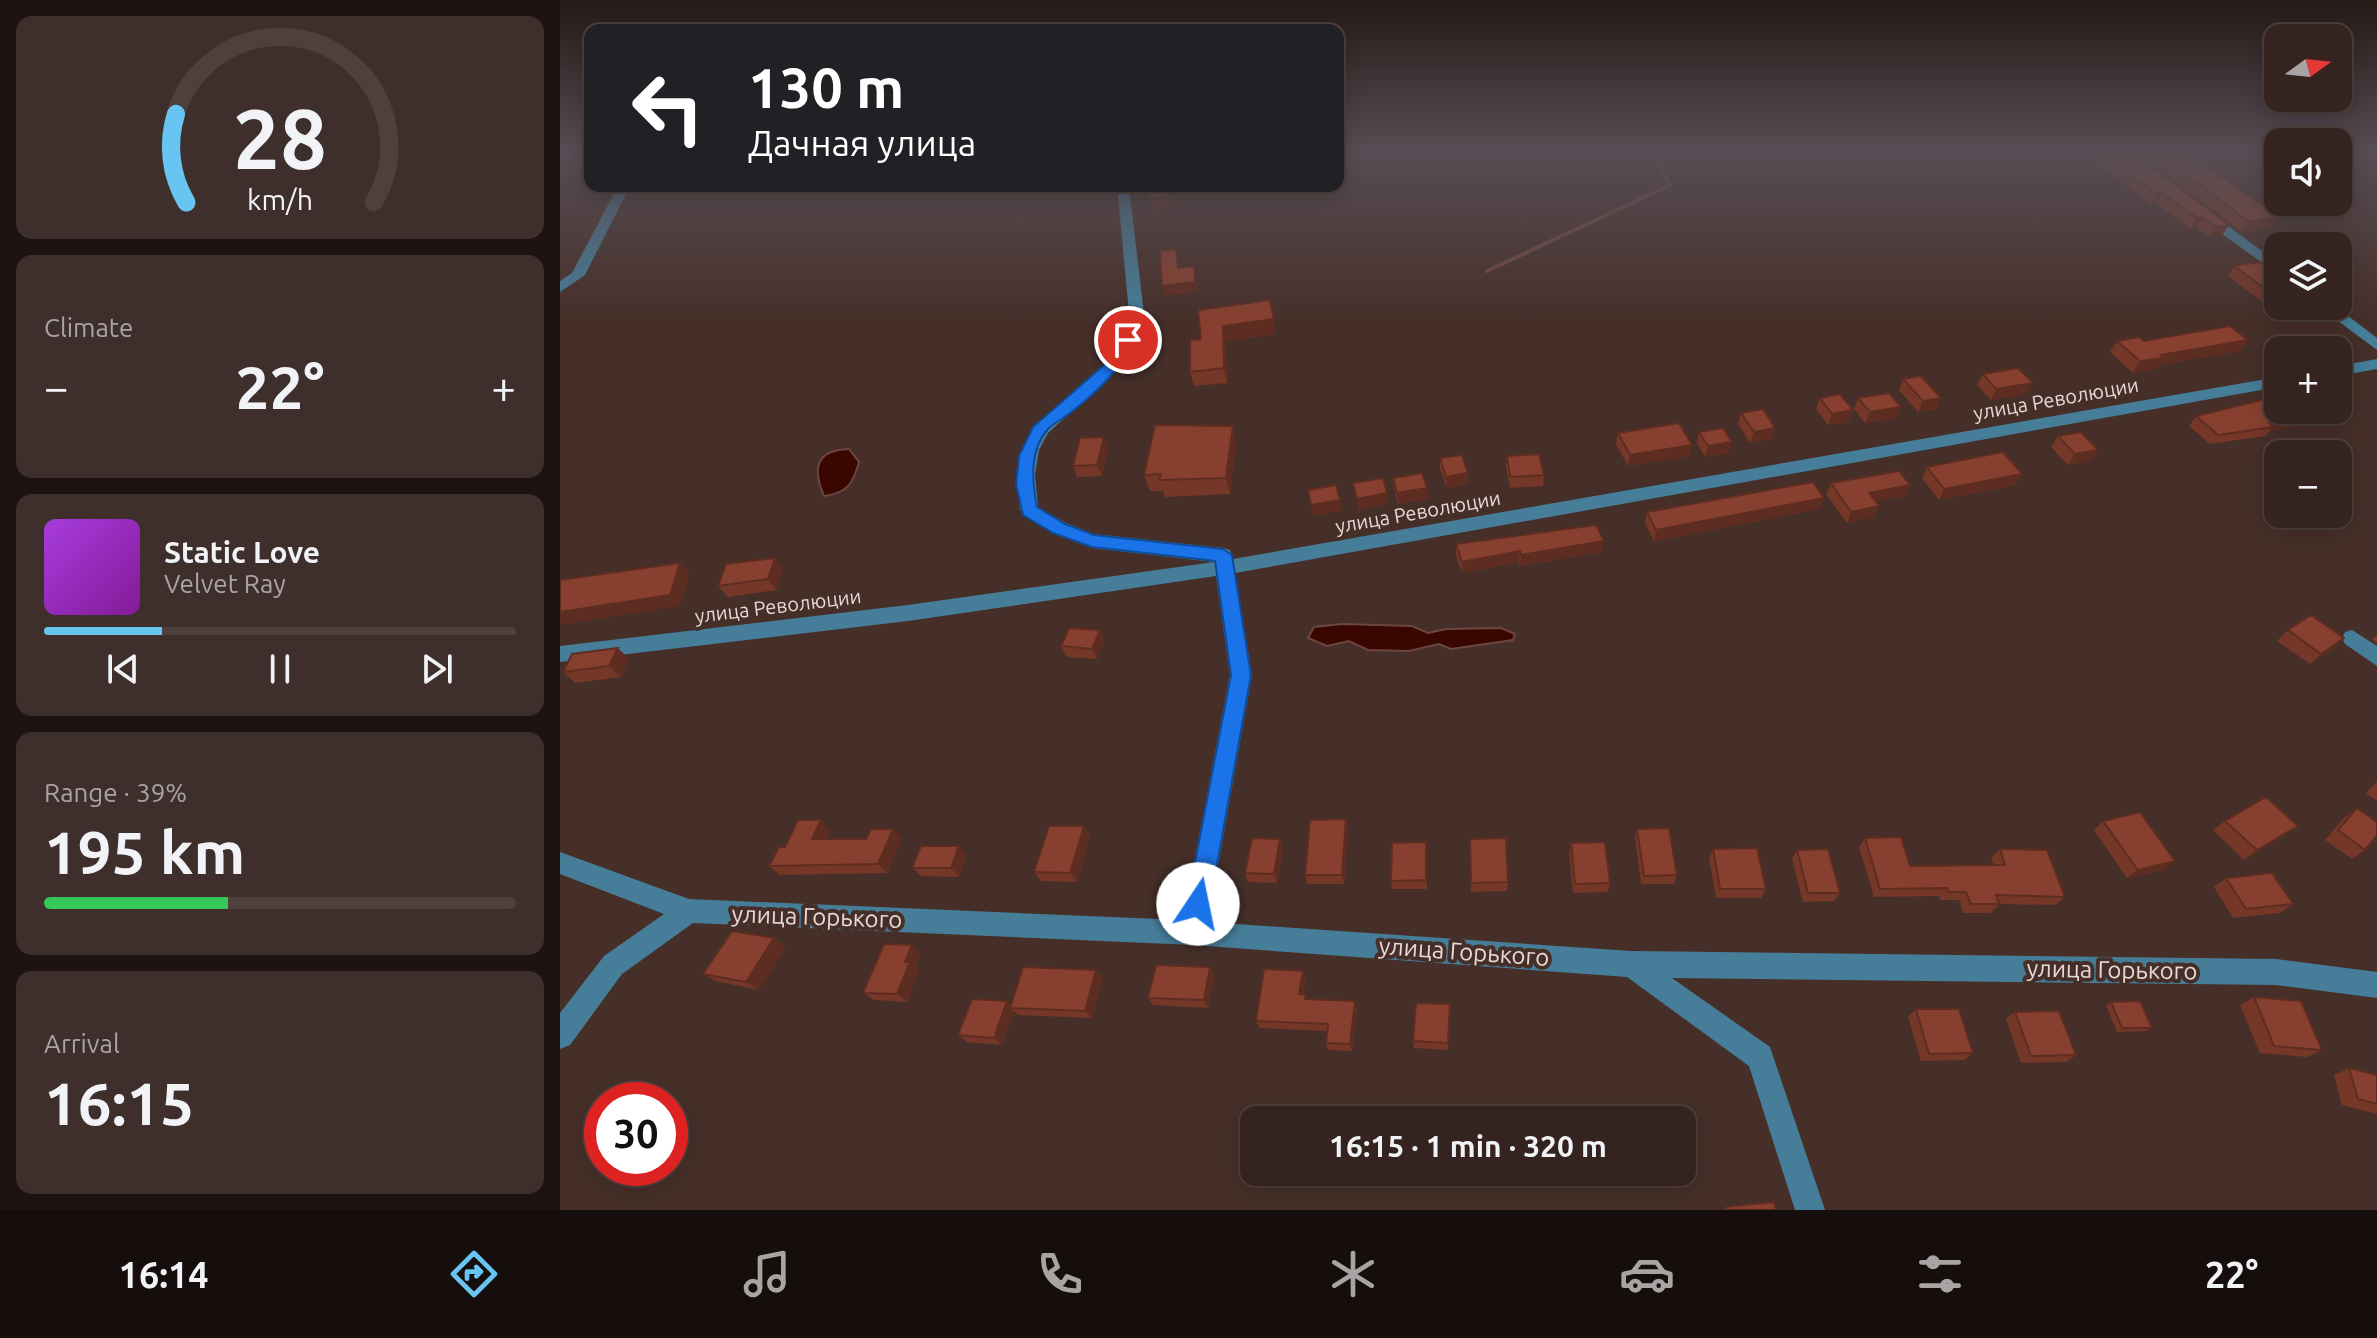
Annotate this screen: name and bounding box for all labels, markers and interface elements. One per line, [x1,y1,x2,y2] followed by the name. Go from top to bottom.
[2264,24,2352,112] north arrow
[2264,24,2352,528] map controls
[616,56,720,160] icon: left
[748,56,904,119] text: 130 m
[233,91,327,185] text: 28
[748,122,976,163] text: Дачная улица
[2264,128,2352,216] button: sound
[247,184,313,216] text: km/h
[2264,232,2352,320] button: layers
[1094,306,1162,374] pin
[44,313,133,342] text: Climate
[1106,318,1150,362] icon: arrive
[2264,336,2352,424] button: +
[236,353,324,420] text: 22°
[44,362,69,411] text: −
[491,362,516,411] text: +
[1971,373,2140,424] street label: улица Революции
[2264,440,2352,528] button: −
[1333,486,1502,537] street label: улица Революции
[164,535,320,569] text: Static Love
[164,569,286,598] text: Velvet Ray
[693,584,862,627] street label: улица Революции
[101,647,145,691] icon: previous
[258,647,302,691] icon: pause
[415,647,459,691] icon: next
[44,778,187,807] text: Range · 39%
[44,818,245,885] text: 195 km
[1156,862,1240,946] position arrow
[731,900,903,933] street label: улица Горького
[1378,932,1550,971] street label: улица Горького
[2026,955,2198,984] street label: улица Горького
[44,1029,120,1058] text: Arrival
[44,1069,194,1136] text: 16:15
[584,1082,688,1186] speed limit sign: 30
[1329,1129,1607,1163] text: 16:15 · 1 min · 320 m
[446,1246,502,1302] icon: directions
[739,1246,795,1302] icon: music
[1032,1246,1088,1302] icon: phone
[1325,1246,1381,1302] icon: climate
[1619,1246,1675,1302] icon: car
[1912,1246,1968,1302] icon: filters
[119,1254,209,1295] text: 16:14
[2205,1254,2258,1295] text: 22°

